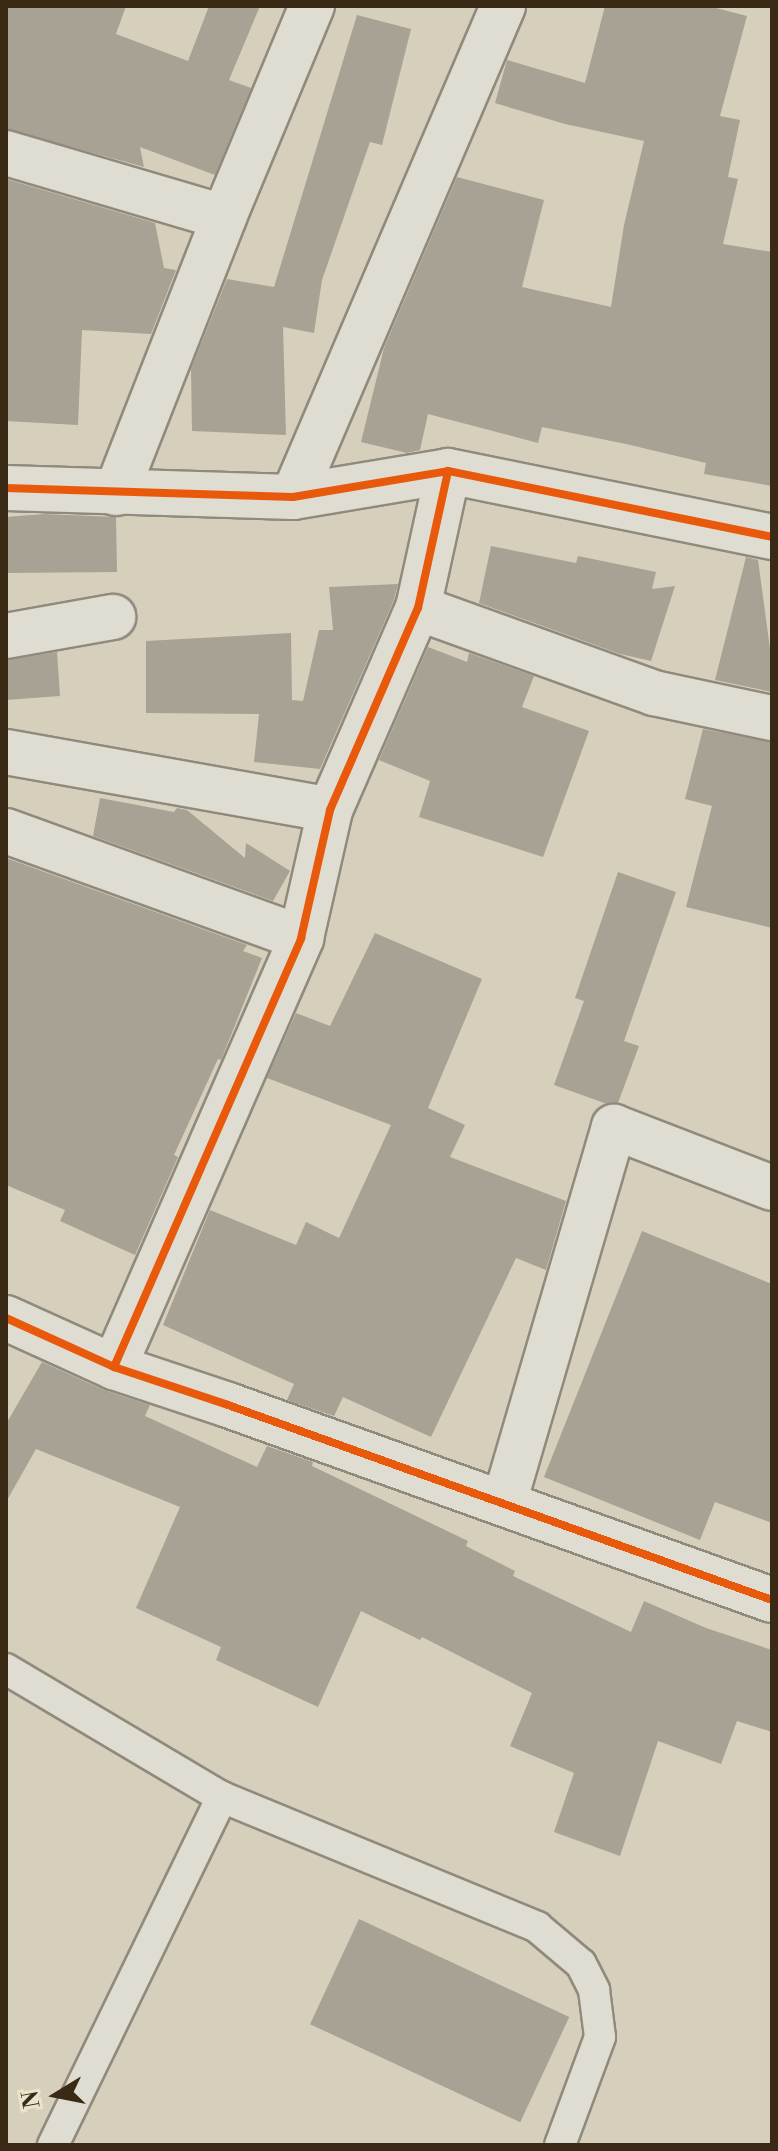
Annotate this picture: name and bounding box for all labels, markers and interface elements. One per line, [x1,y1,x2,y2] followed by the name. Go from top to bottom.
[16,2055,96,2135] north arrow
[17,2088,47,2110] text: N

